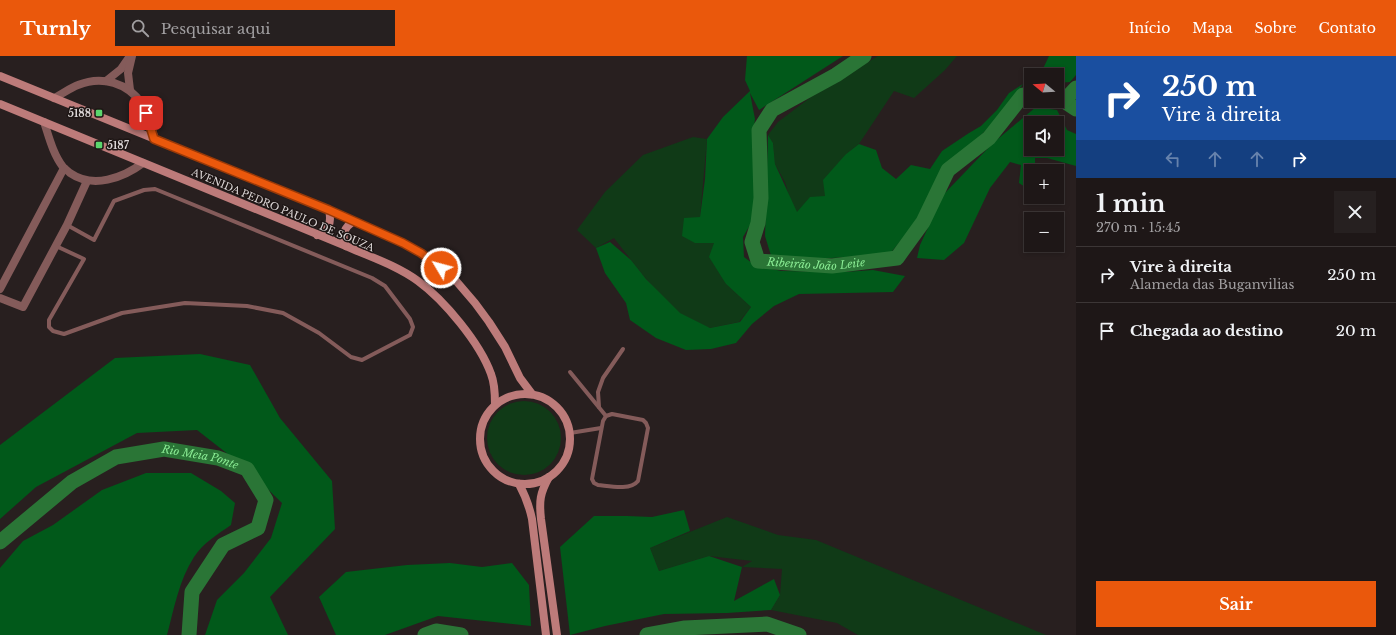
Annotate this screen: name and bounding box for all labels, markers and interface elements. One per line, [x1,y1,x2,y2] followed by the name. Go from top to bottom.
[115,10,395,46] search box
[20,17,91,40] text: Turnly
[129,17,151,39] icon: search
[161,19,270,38] text: Pesquisar aqui
[1129,19,1170,37] text: Início
[1192,19,1233,37] text: Mapa
[1255,19,1296,37] text: Sobre
[1318,19,1376,37] text: Contato
[1024,68,1064,108] north arrow
[1024,68,1064,252] map controls
[1162,69,1256,104] text: 250 m
[1096,72,1148,124] icon: right
[129,96,163,130] pin
[135,102,157,124] icon: arrive
[1162,104,1281,126] text: Vire à direita
[68,107,91,120] place label: 5188
[94,108,104,118] marker: 5188
[1024,116,1064,156] button: sound
[107,139,130,152] place label: 5187
[94,140,104,150] marker: 5187
[1162,148,1184,170] icon: left
[1204,148,1226,170] icon: ahead
[1246,148,1268,170] icon: ahead
[1288,148,1310,170] icon: right
[1024,164,1064,204] button: +
[189,165,377,255] street label: AVENIDA PEDRO PAULO DE SOUZA
[1096,189,1166,218] text: 1 min
[1334,191,1376,233] button: close
[1024,212,1064,252] button: −
[1096,219,1181,236] text: 270 m · 15:45
[420,247,462,289] position arrow
[766,255,866,273] water label: Ribeirão João Leite
[1130,257,1232,276] text: Vire à direita
[1096,264,1118,286] icon: right
[1327,265,1376,284] text: 250 m
[1130,276,1294,293] text: Alameda das Buganvilias
[1096,320,1118,342] icon: arrive
[1130,321,1283,340] text: Chegada ao destino
[1336,321,1376,340] text: 20 m
[160,442,241,472] water label: Rio Meia Ponte
[1096,581,1376,627] button: Sair

